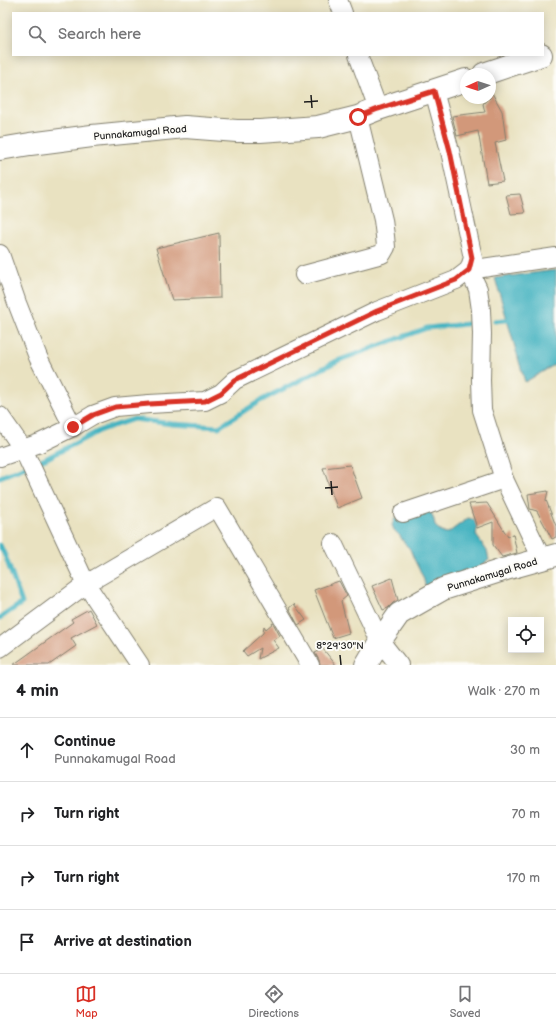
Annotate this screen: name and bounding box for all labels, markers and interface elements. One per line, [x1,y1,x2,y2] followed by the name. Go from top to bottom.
[12,12,544,56] search box
[26,23,48,45] icon: search
[58,25,141,44] text: Search here
[460,68,496,104] north arrow
[349,108,367,126] route start
[93,123,187,143] street label: Punnakamugal Road
[64,418,82,436] route end
[446,555,539,594] street label: Punnakamugal Road
[508,617,544,653] map controls
[508,617,544,653] button: locate
[316,640,364,652] text: 8°29'30"N
[16,681,59,701] text: 4 min
[468,683,540,699] text: Walk · 270 m
[54,732,116,751] text: Continue
[16,739,38,761] icon: ahead
[510,742,540,758] text: 30 m
[54,751,176,767] text: Punnakamugal Road
[16,803,38,825] icon: right
[54,804,119,823] text: Turn right
[512,806,540,822] text: 70 m
[16,867,38,889] icon: right
[54,868,119,887] text: Turn right
[507,870,540,886] text: 170 m
[16,931,38,953] icon: arrive
[54,932,192,951] text: Arrive at destination
[75,983,98,1020] tab: Map
[248,983,299,1020] tab: Directions
[450,983,481,1020] tab: Saved

